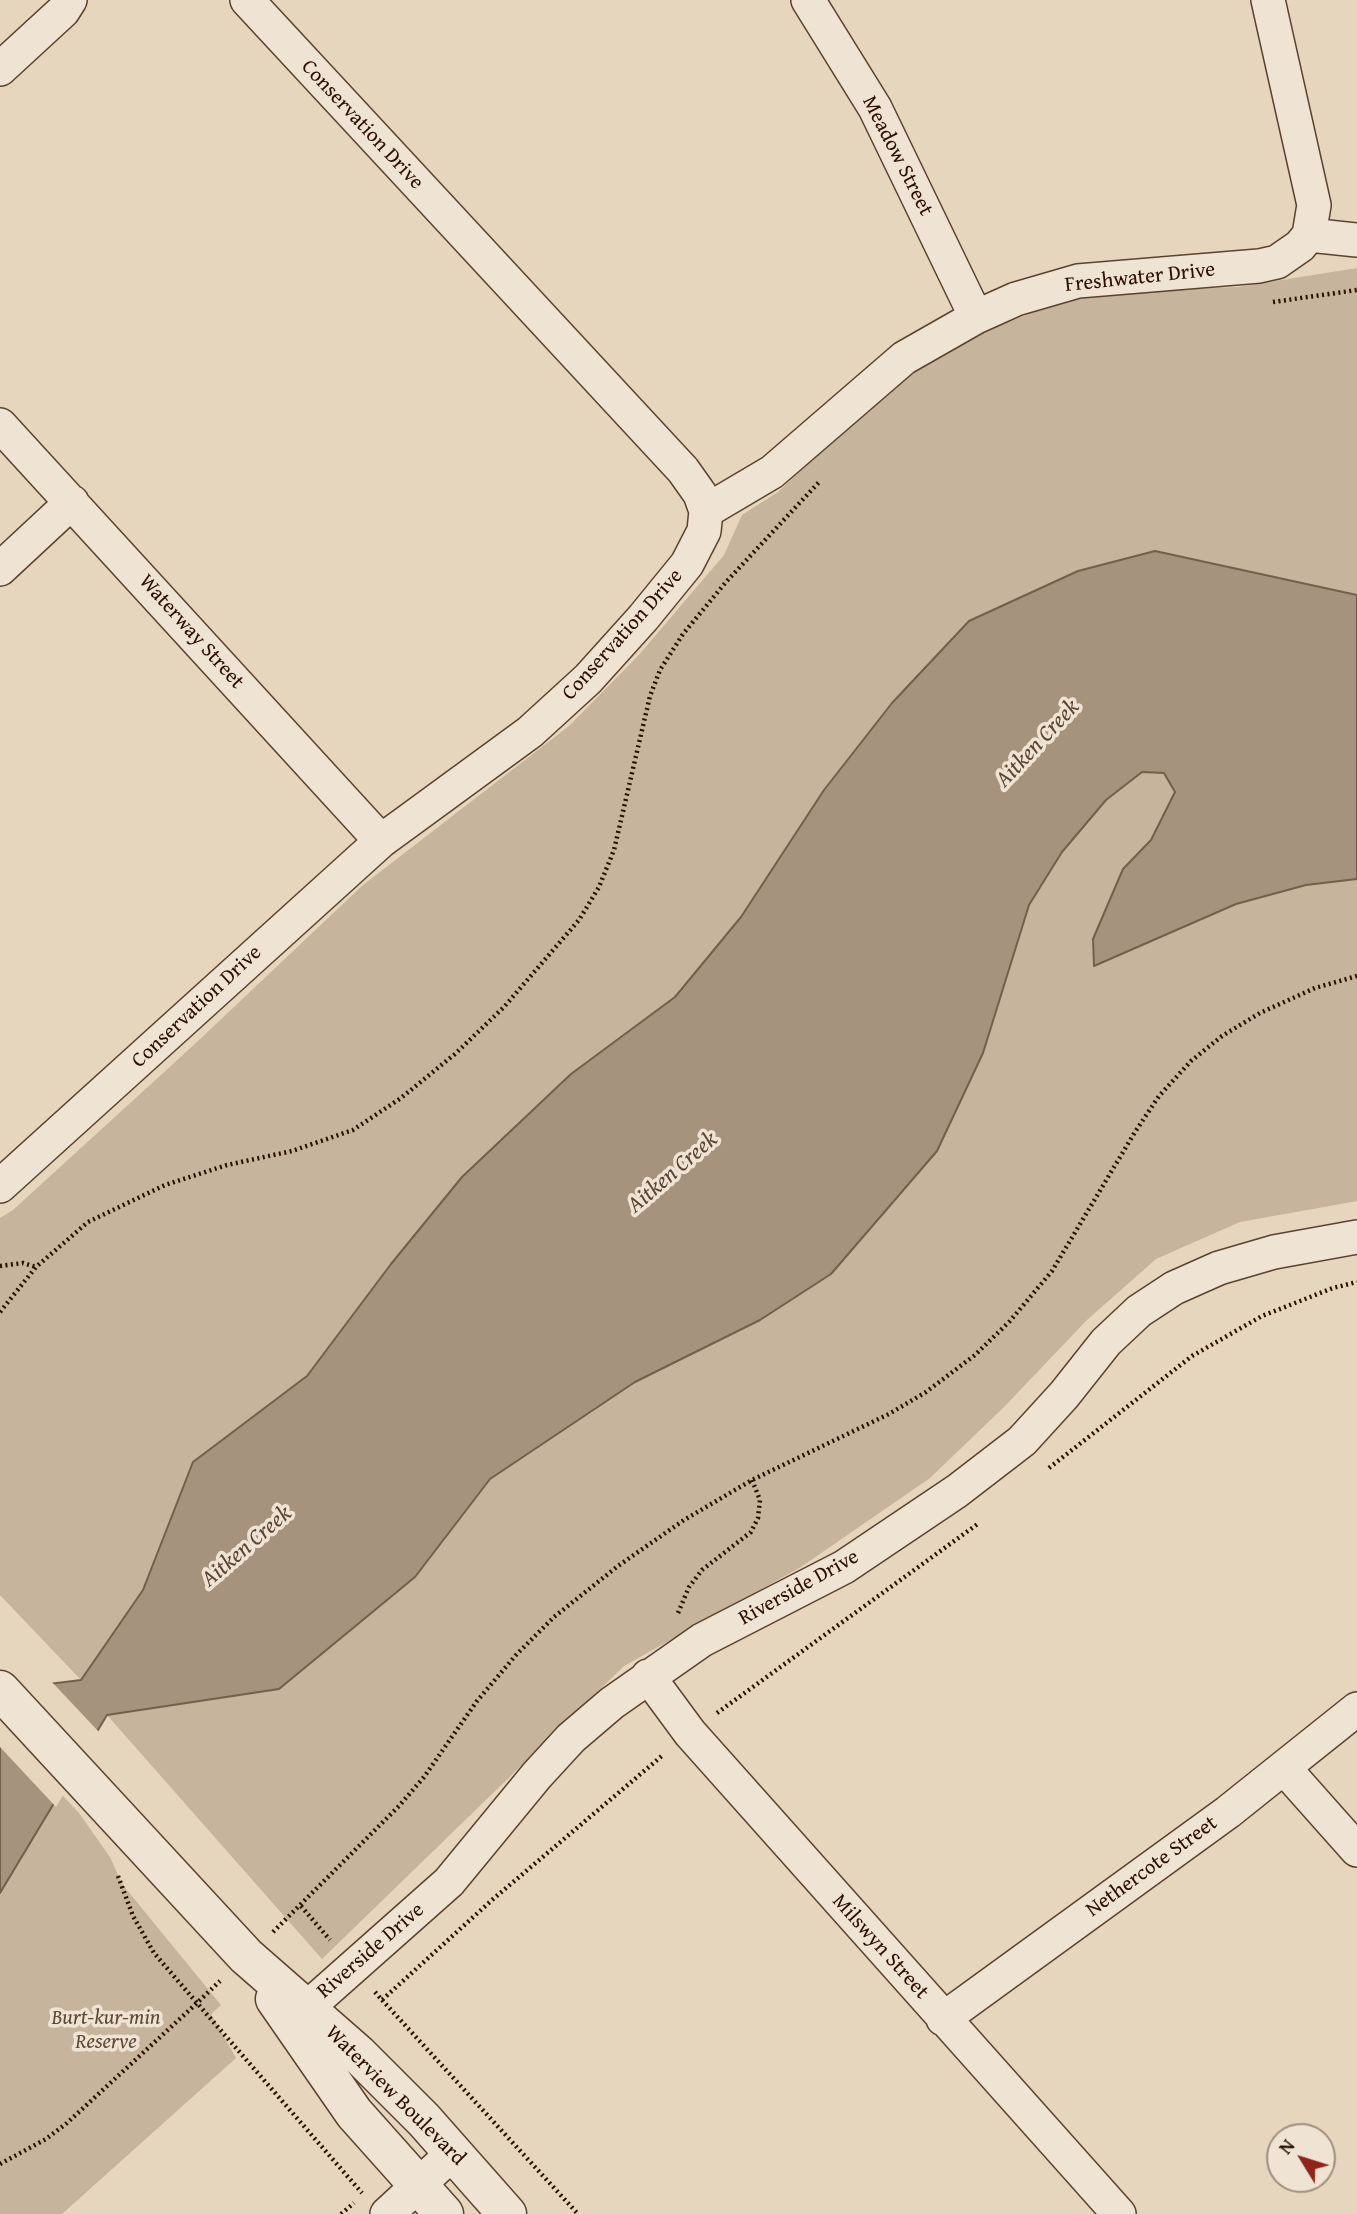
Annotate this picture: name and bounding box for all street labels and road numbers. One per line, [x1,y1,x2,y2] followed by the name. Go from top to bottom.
[295,55,429,195] street label: Conservation Drive
[856,92,938,220] street label: Meadow Street
[1064,258,1216,298] street label: Freshwater Drive
[557,564,689,706] street label: Conservation Drive
[133,569,249,695] street label: Waterway Street
[127,940,267,1074] street label: Conservation Drive
[735,1545,863,1631] street label: Riverside Drive
[1081,1811,1223,1923] street label: Nethercote Street
[826,1889,934,2005] street label: Milswyn Street
[312,1898,430,2004] street label: Riverside Drive
[320,2021,470,2171] street label: Waterview Boulevard

